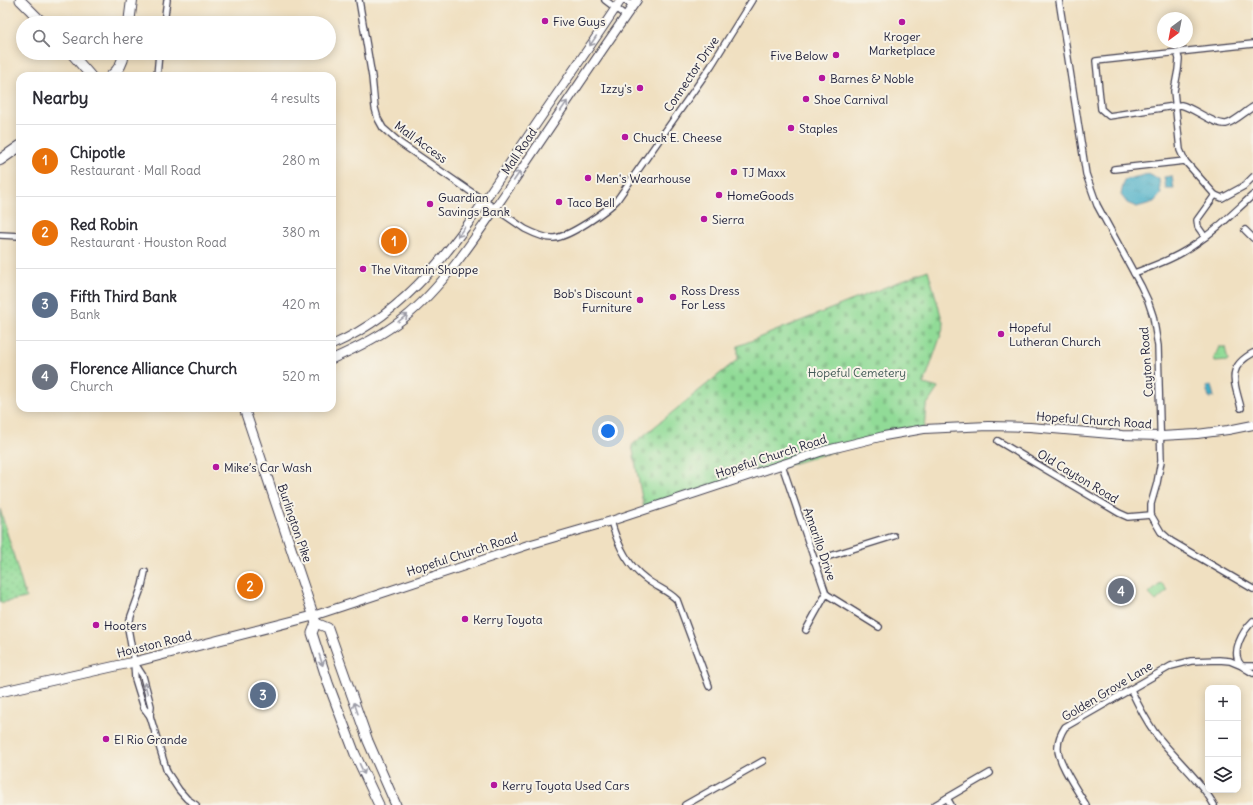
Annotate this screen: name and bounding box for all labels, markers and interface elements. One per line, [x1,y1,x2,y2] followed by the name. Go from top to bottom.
[1157,12,1193,48] north arrow
[553,14,606,29] place label: Five Guys
[16,16,336,60] search box
[540,16,550,26] marker: Five Guys
[897,17,907,27] marker: Kroger Marketplace
[30,27,52,49] icon: search
[62,29,143,48] text: Search here
[869,29,935,58] place label: Kroger Marketplace
[660,33,722,115] street label: Connector Drive
[589,35,597,46] one-way arrow
[770,48,829,63] place label: Five Below
[831,50,841,60] marker: Five Below
[830,71,914,86] place label: Barnes & Noble
[817,73,827,83] marker: Barnes & Noble
[601,81,632,96] place label: Izzy's
[635,83,645,93] marker: Izzy's
[32,87,88,109] text: Nearby
[271,90,320,107] text: 4 results
[814,92,888,107] place label: Shoe Carnival
[801,94,811,104] marker: Shoe Carnival
[560,101,568,112] one-way arrow
[392,118,450,166] street label: Mall Access
[799,121,838,136] place label: Staples
[786,123,796,133] marker: Staples
[498,125,540,177] street label: Mall Road
[633,130,722,145] place label: Chuck E. Cheese
[620,132,630,142] marker: Chuck E. Cheese
[70,143,125,162] text: Chipotle
[42,152,48,169] text: 1
[282,152,320,169] text: 280 m
[70,162,201,179] text: Restaurant · Mall Road
[742,165,786,180] place label: TJ Maxx
[729,167,739,177] marker: TJ Maxx
[513,170,521,181] one-way arrow
[596,171,691,186] place label: Men's Wearhouse
[583,173,593,183] marker: Men's Wearhouse
[727,188,794,203] place label: HomeGoods
[438,190,510,219] place label: Guardian Savings Bank
[714,190,724,200] marker: HomeGoods
[567,195,615,210] place label: Taco Bell
[554,197,564,207] marker: Taco Bell
[425,199,435,209] marker: Guardian Savings Bank
[712,212,744,227] place label: Sierra
[699,214,709,224] marker: Sierra
[70,215,138,234] text: Red Robin
[41,224,49,241] text: 2
[282,224,320,241] text: 380 m
[381,226,407,256] pin: 1
[457,226,465,237] one-way arrow
[70,234,227,251] text: Restaurant · Houston Road
[371,262,478,277] place label: The Vitamin Shoppe
[358,264,368,274] marker: The Vitamin Shoppe
[681,283,740,312] place label: Ross Dress For Less
[553,286,632,315] place label: Bob's Discount Furniture
[70,287,177,306] text: Fifth Third Bank
[668,292,678,302] marker: Ross Dress For Less
[635,295,645,305] marker: Bob's Discount Furniture
[41,296,49,313] text: 3
[282,296,320,313] text: 420 m
[70,306,100,323] text: Bank
[397,314,408,322] one-way arrow
[1009,320,1101,349] place label: Hopeful Lutheran Church
[1136,326,1156,398] street label: Cayton Road
[996,329,1006,339] marker: Hopeful Lutheran Church
[70,359,237,378] text: Florence Alliance Church
[808,365,906,380] park label: Hopeful Cemetery
[41,368,49,385] text: 4
[282,368,320,385] text: 520 m
[70,378,113,395] text: Church
[1036,408,1152,432] street label: Hopeful Church Road
[598,421,618,441] your location
[714,431,828,481] street label: Hopeful Church Road
[1035,446,1121,506] street label: Old Cayton Road
[224,460,312,475] place label: Mike’s Car Wash
[211,462,221,472] marker: Mike’s Car Wash
[275,482,315,564] street label: Burlington Pike
[801,506,839,582] street label: Amarillo Drive
[405,529,519,579] street label: Hopeful Church Road
[237,571,263,601] pin: 2
[1108,576,1134,606] pin: 4
[473,612,543,627] place label: Kerry Toyota
[460,614,470,624] marker: Kerry Toyota
[104,618,147,633] place label: Hooters
[91,620,101,630] marker: Hooters
[115,627,193,661] street label: Houston Road
[318,653,325,666] one-way arrow
[1059,658,1155,724] street label: Golden Grove Lane
[250,680,276,710] pin: 3
[142,681,150,694] one-way arrow
[1205,685,1241,793] map controls
[1205,685,1241,721] button: +
[352,703,360,715] one-way arrow
[1205,721,1241,757] button: −
[114,732,187,747] place label: El Rio Grande
[101,734,111,744] marker: El Rio Grande
[1205,757,1241,793] button: layers
[359,763,366,775] one-way arrow
[502,778,629,793] place label: Kerry Toyota Used Cars
[489,780,499,790] marker: Kerry Toyota Used Cars

